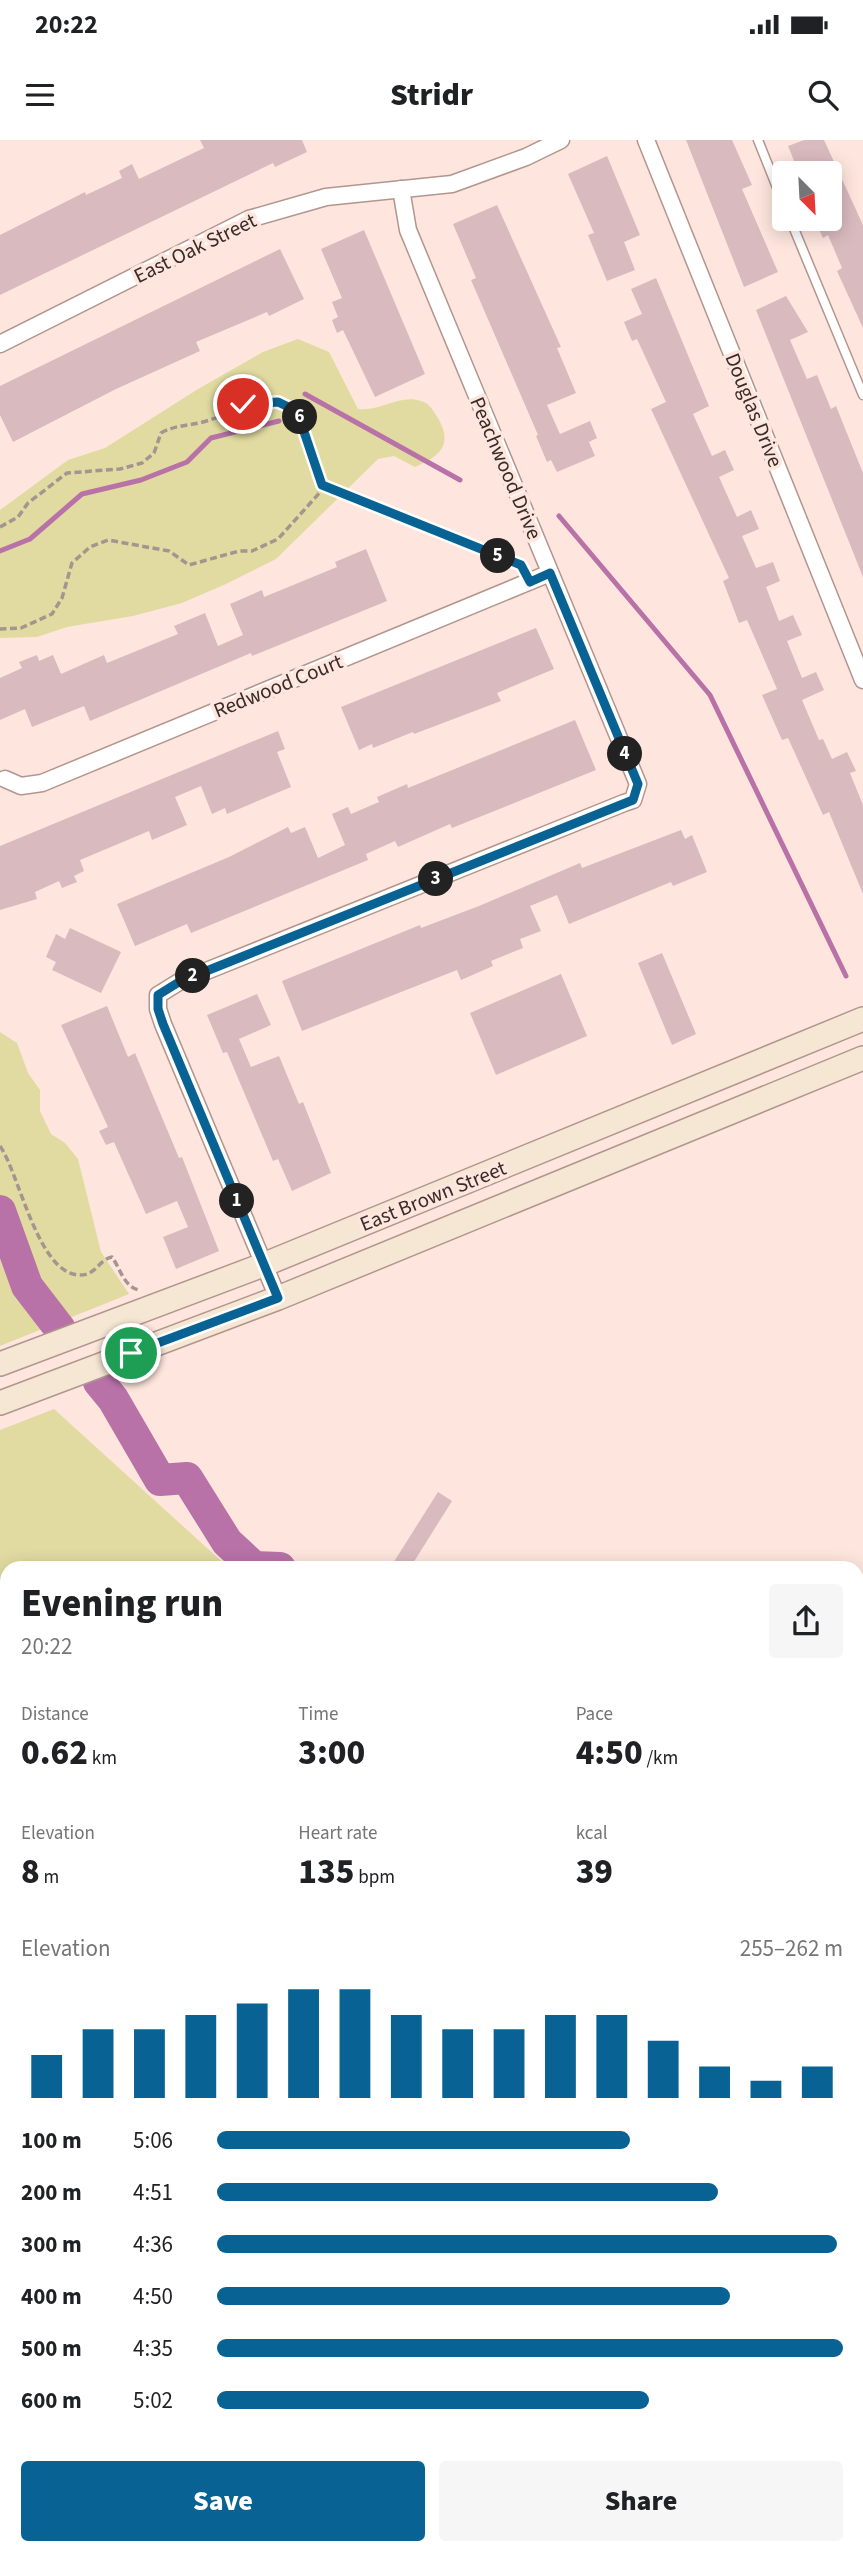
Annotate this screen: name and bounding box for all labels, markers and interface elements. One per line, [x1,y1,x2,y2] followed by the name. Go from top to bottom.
[35,6,98,43] text: 20:22
[390,72,473,118] text: Stridr
[21,76,59,114] icon: menu
[804,76,842,114] icon: search
[772,161,842,231] north arrow
[772,161,842,231] map controls
[129,205,261,291] street label: East Oak Street
[717,348,791,472] street label: Douglas Drive
[213,374,273,434] pin
[224,385,262,423] icon: check
[462,392,550,544] street label: Peachwood Drive
[282,400,318,434] pin: 6
[294,403,305,430] text: 6
[480,538,516,574] pin: 5
[492,542,503,569] text: 5
[209,646,347,726] street label: Redwood Court
[608,736,642,772] pin: 4
[619,740,630,767] text: 4
[418,862,453,896] pin: 3
[430,865,441,892] text: 3
[176,958,210,994] pin: 2
[187,962,198,989] text: 2
[355,1153,511,1239] street label: East Brown Street
[219,1184,254,1218] pin: 1
[231,1187,242,1214] text: 1
[101,1323,161,1383] pin
[112,1334,150,1372] icon: arrive
[21,1577,223,1631] text: Evening run
[769,1584,843,1658] button: share
[21,1630,72,1663] text: 20:22
[21,1701,89,1728] text: Distance
[298,1701,338,1728] text: Time
[576,1701,613,1728] text: Pace
[21,1728,88,1778] text: 0.62
[298,1728,365,1778] text: 3:00
[576,1728,643,1778] text: 4:50
[88,1745,117,1772] text: km
[643,1745,678,1772] text: /km
[21,1820,95,1847] text: Elevation
[298,1820,377,1847] text: Heart rate
[576,1820,608,1847] text: kcal
[21,1847,40,1897] text: 8
[298,1847,354,1897] text: 135
[576,1847,613,1897] text: 39
[40,1864,59,1891] text: m
[354,1864,395,1891] text: bpm
[21,1932,111,1965] text: Elevation
[740,1932,843,1965] text: 255–262 m
[21,2124,82,2157] text: 100 m
[133,2124,173,2157] text: 5:06
[21,2176,82,2209] text: 200 m
[133,2176,173,2209] text: 4:51
[21,2228,82,2261] text: 300 m
[133,2228,173,2261] text: 4:36
[21,2280,82,2313] text: 400 m
[133,2280,173,2313] text: 4:50
[21,2332,82,2365] text: 500 m
[133,2332,173,2365] text: 4:35
[21,2384,82,2417] text: 600 m
[133,2384,173,2417] text: 5:02
[21,2461,425,2541] button: Save
[439,2461,843,2541] button: Share

